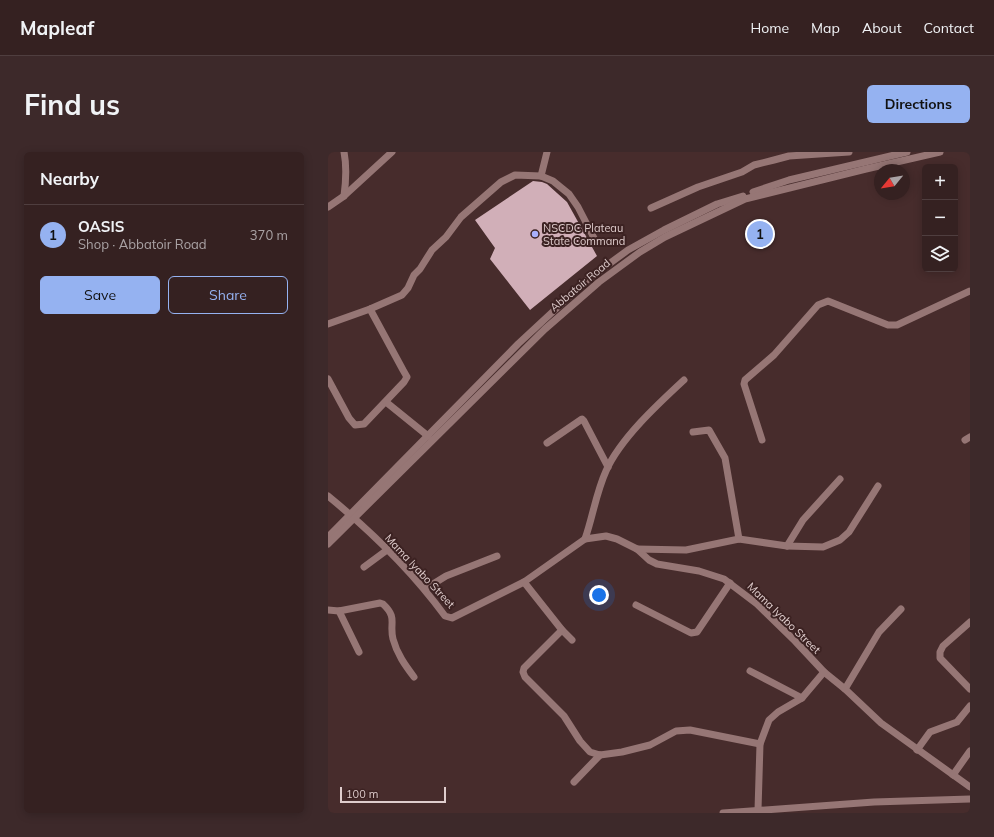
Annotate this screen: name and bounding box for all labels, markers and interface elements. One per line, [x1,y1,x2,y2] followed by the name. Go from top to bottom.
[20,16,94,40] text: Mapleaf
[750,19,789,37] text: Home
[811,19,840,37] text: Map
[862,19,902,37] text: About
[924,19,974,37] text: Contact
[867,85,970,123] button: Directions
[24,87,120,122] text: Find us
[874,164,910,200] north arrow
[922,164,958,272] map controls
[922,164,958,200] button: +
[40,168,99,189] text: Nearby
[922,200,958,236] button: −
[78,217,124,236] text: OASIS
[747,219,773,249] pin: 1
[543,221,625,248] place label: NSCDC Plateau State Command
[49,227,57,243] text: 1
[250,227,288,243] text: 370 m
[530,229,540,239] marker: NSCDC Plateau State Command
[78,236,207,252] text: Shop · Abbatoir Road
[922,236,958,272] button: layers
[547,256,613,314] street label: Abbatoir Road
[40,276,160,314] button: Save
[168,276,288,314] button: Share
[382,531,458,611] street label: Mama Iyabo Street
[744,579,824,657] street label: Mama Iyabo Street
[589,585,609,605] your location
[340,785,446,804] scale bar
[346,787,378,801] text: 100 m

